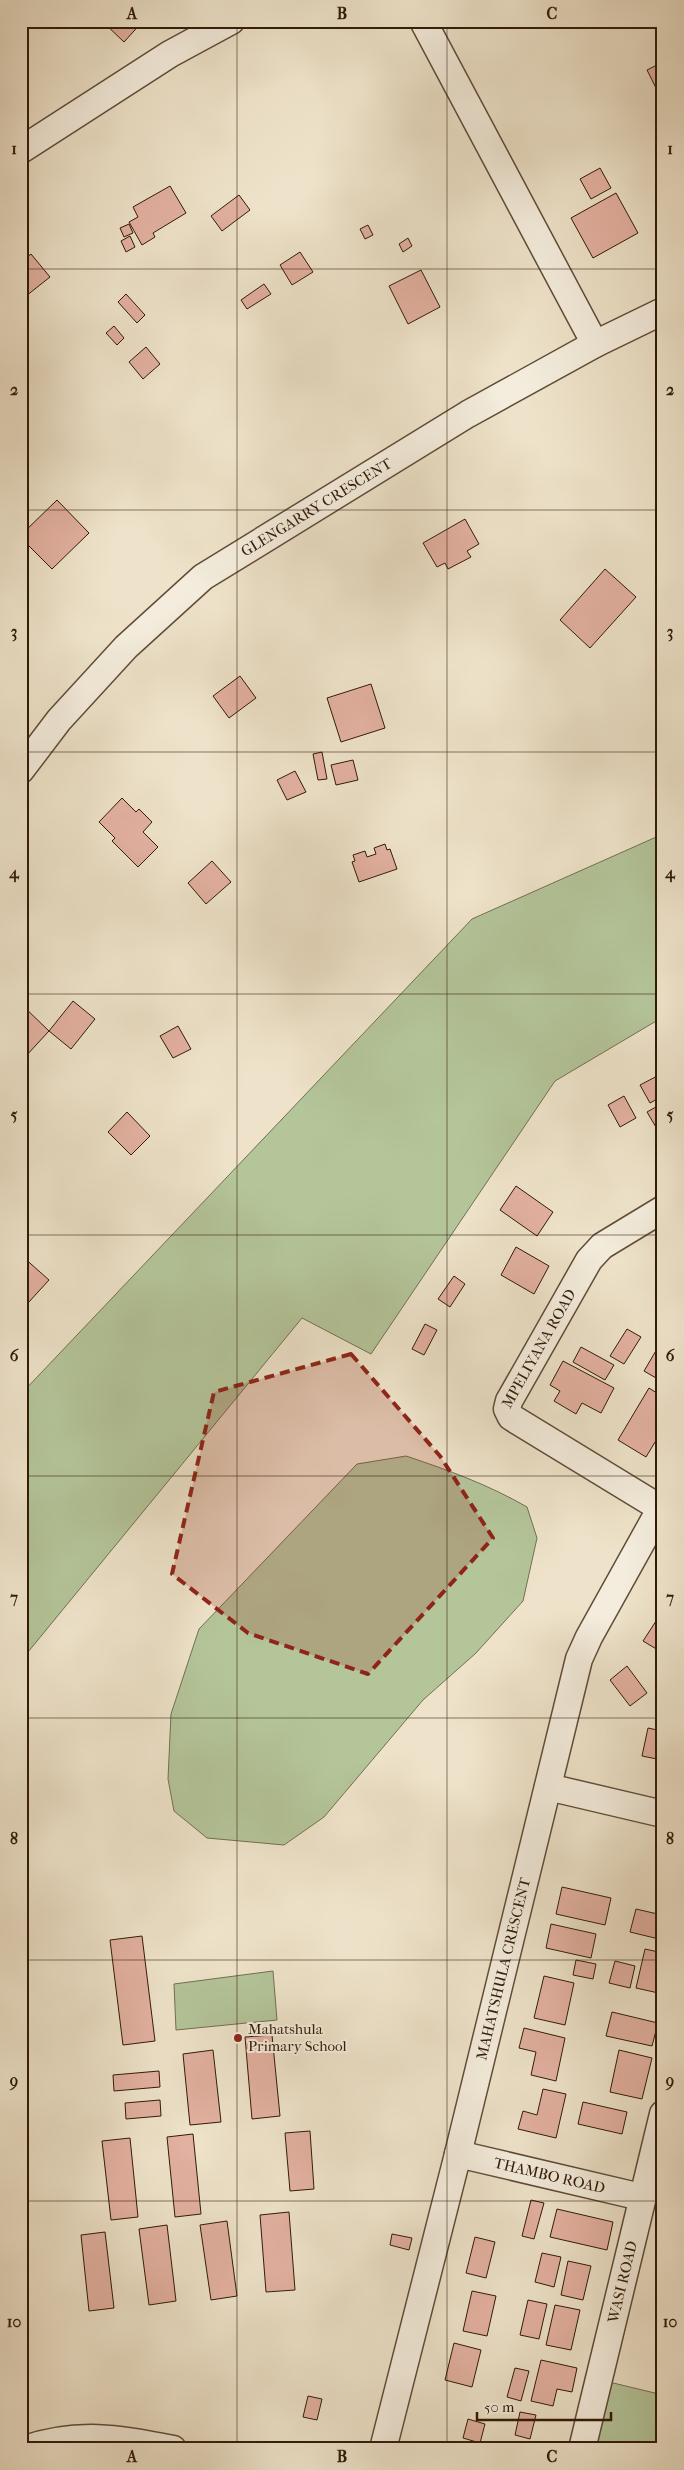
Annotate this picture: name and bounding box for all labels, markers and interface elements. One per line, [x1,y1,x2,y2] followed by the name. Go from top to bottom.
[126,4,138,23] text: A
[337,4,347,23] text: B
[547,4,558,23] text: C
[11,139,17,158] text: 1
[667,139,673,158] text: 1
[10,380,18,399] text: 2
[666,380,674,399] text: 2
[238,454,396,560] street label: GLENGARRY CRESCENT
[11,622,17,642] text: 3
[667,622,673,642] text: 3
[8,863,20,883] text: 4
[664,863,676,883] text: 4
[11,1105,18,1124] text: 5
[667,1105,674,1124] text: 5
[498,1286,580,1411] street label: MPELIYANA ROAD
[10,1346,19,1365] text: 6
[666,1346,675,1365] text: 6
[9,1588,18,1607] text: 7
[665,1588,674,1607] text: 7
[10,1829,18,1848] text: 8
[666,1829,674,1848] text: 8
[472,1875,534,2062] street label: MAHATSHULA CRESCENT
[248,2020,347,2055] place label: Mahatshula Primary School
[232,2032,244,2044] marker: Mahatshula Primary School
[9,2071,18,2091] text: 9
[665,2071,674,2091] text: 9
[492,2154,607,2197] street label: THAMBO ROAD
[604,2239,641,2326] street label: WASI ROAD
[7,2312,21,2331] text: 10
[663,2312,677,2331] text: 10
[477,2390,610,2422] scale bar
[484,2398,515,2416] text: 50 m
[126,2447,138,2466] text: A
[337,2447,347,2466] text: B
[547,2447,558,2466] text: C

